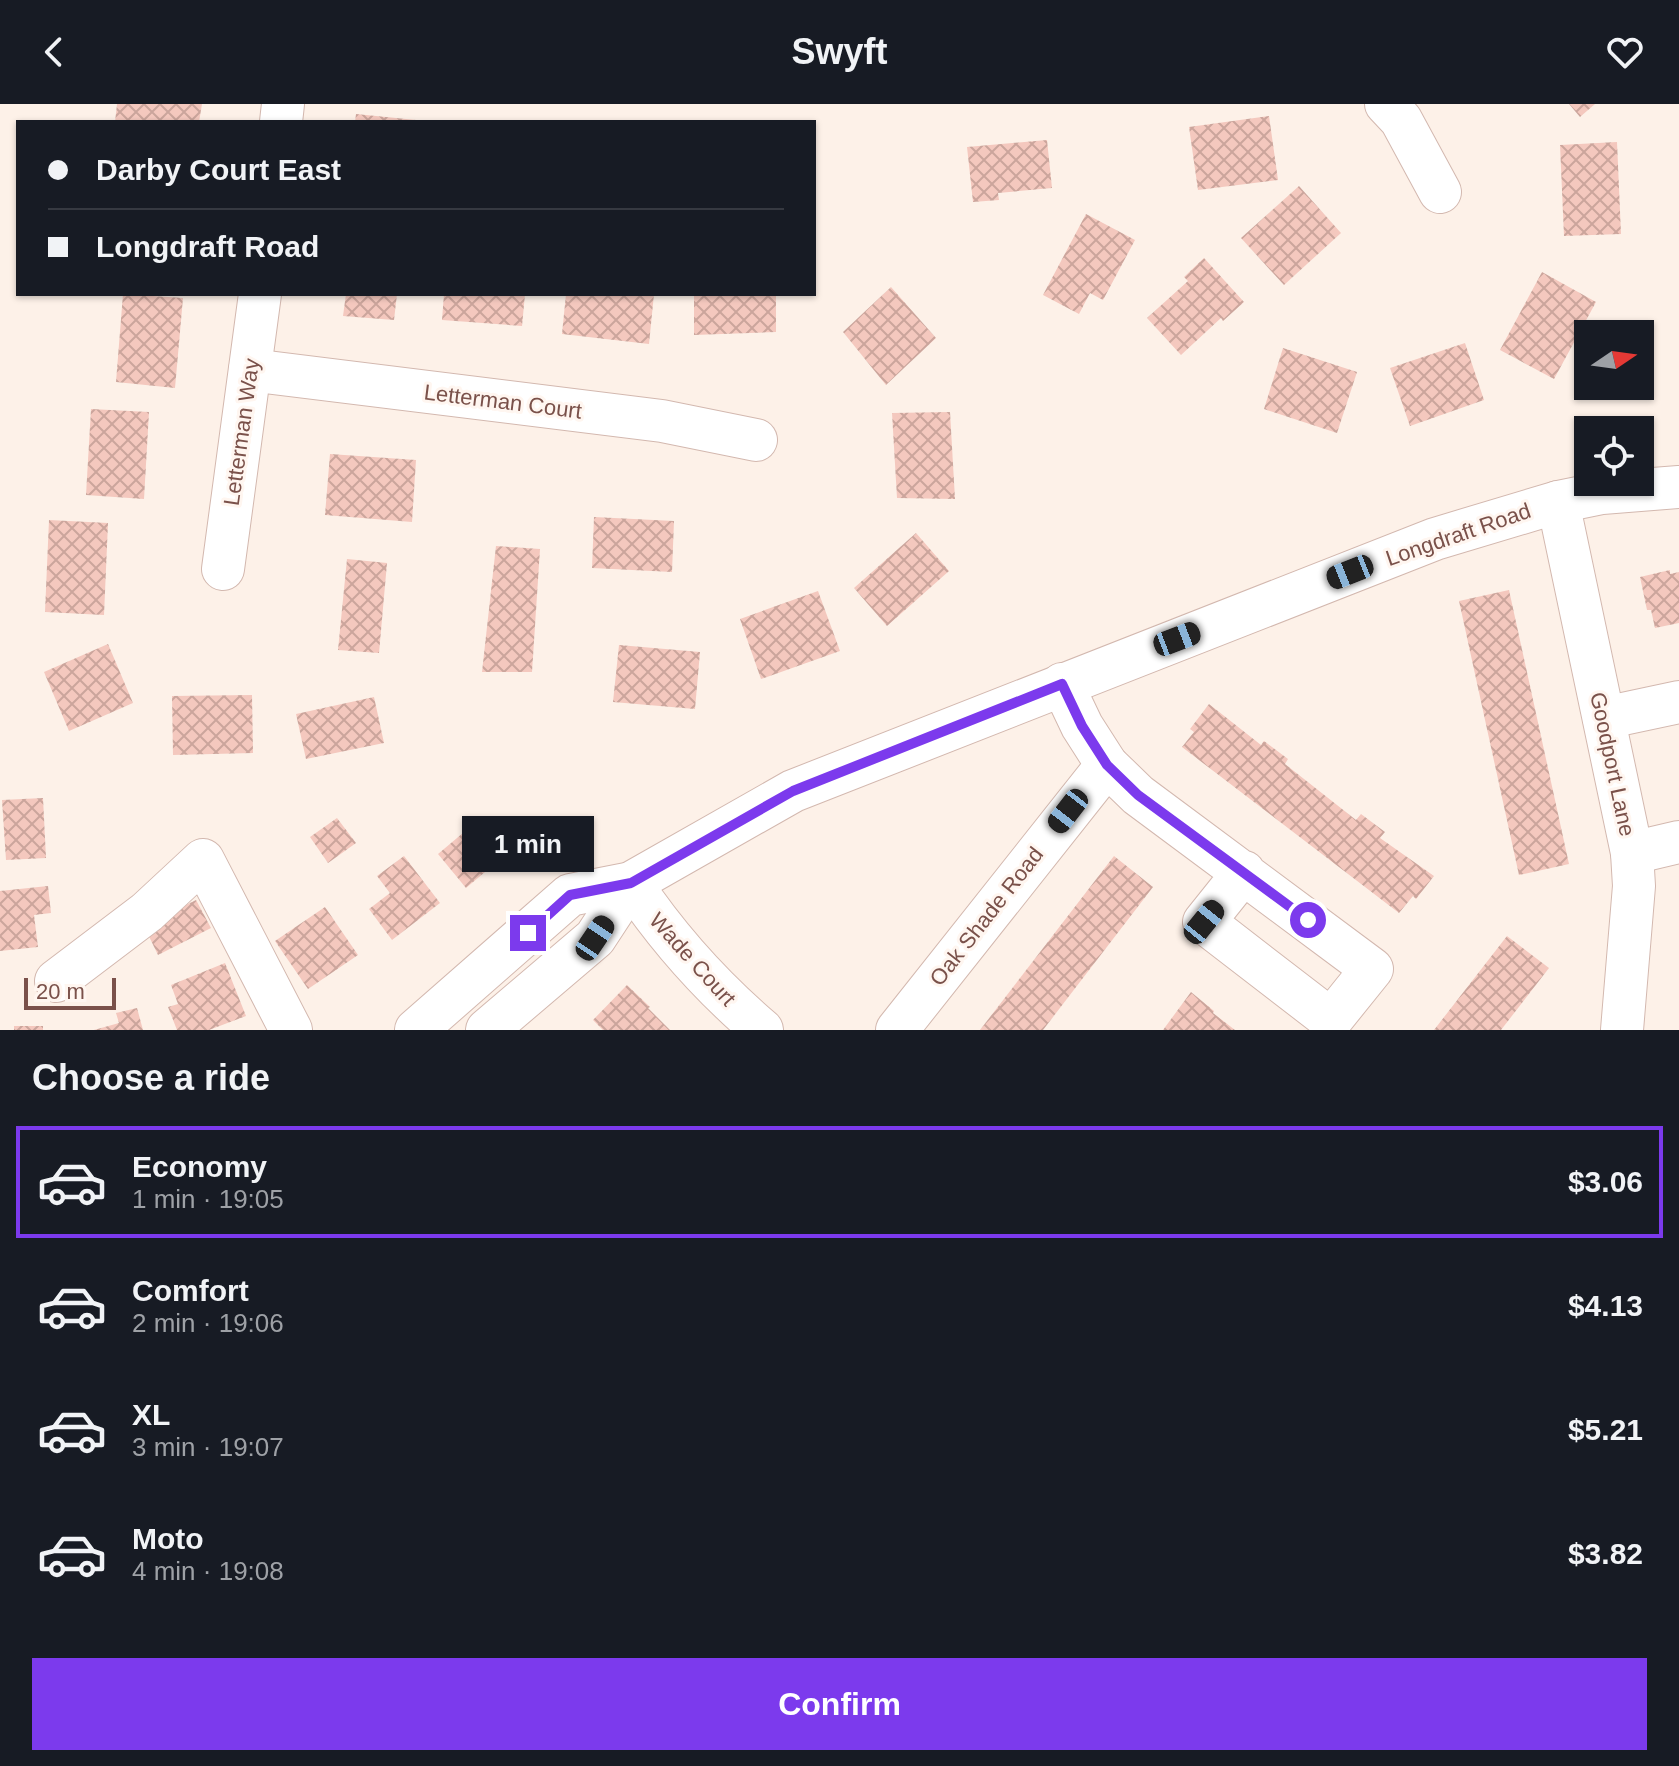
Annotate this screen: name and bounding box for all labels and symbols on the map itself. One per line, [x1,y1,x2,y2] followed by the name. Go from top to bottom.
[1574,320,1654,400] north arrow
[219,357,264,507] street label: Letterman Way
[423,379,583,424] street label: Letterman Court
[1382,498,1534,571] street label: Longdraft Road
[1323,552,1377,592] car
[1150,619,1204,659] car
[1585,690,1640,838] street label: Goodport Lane
[1044,785,1092,837] car
[462,817,594,873] callout: 1 min
[925,842,1048,991] street label: Oak Shade Road
[1180,896,1228,948] car
[1290,902,1326,938] route start
[644,908,741,1011] street label: Wade Court
[572,911,618,965] car
[510,915,546,951] route end
[24,974,116,1010] scale bar

